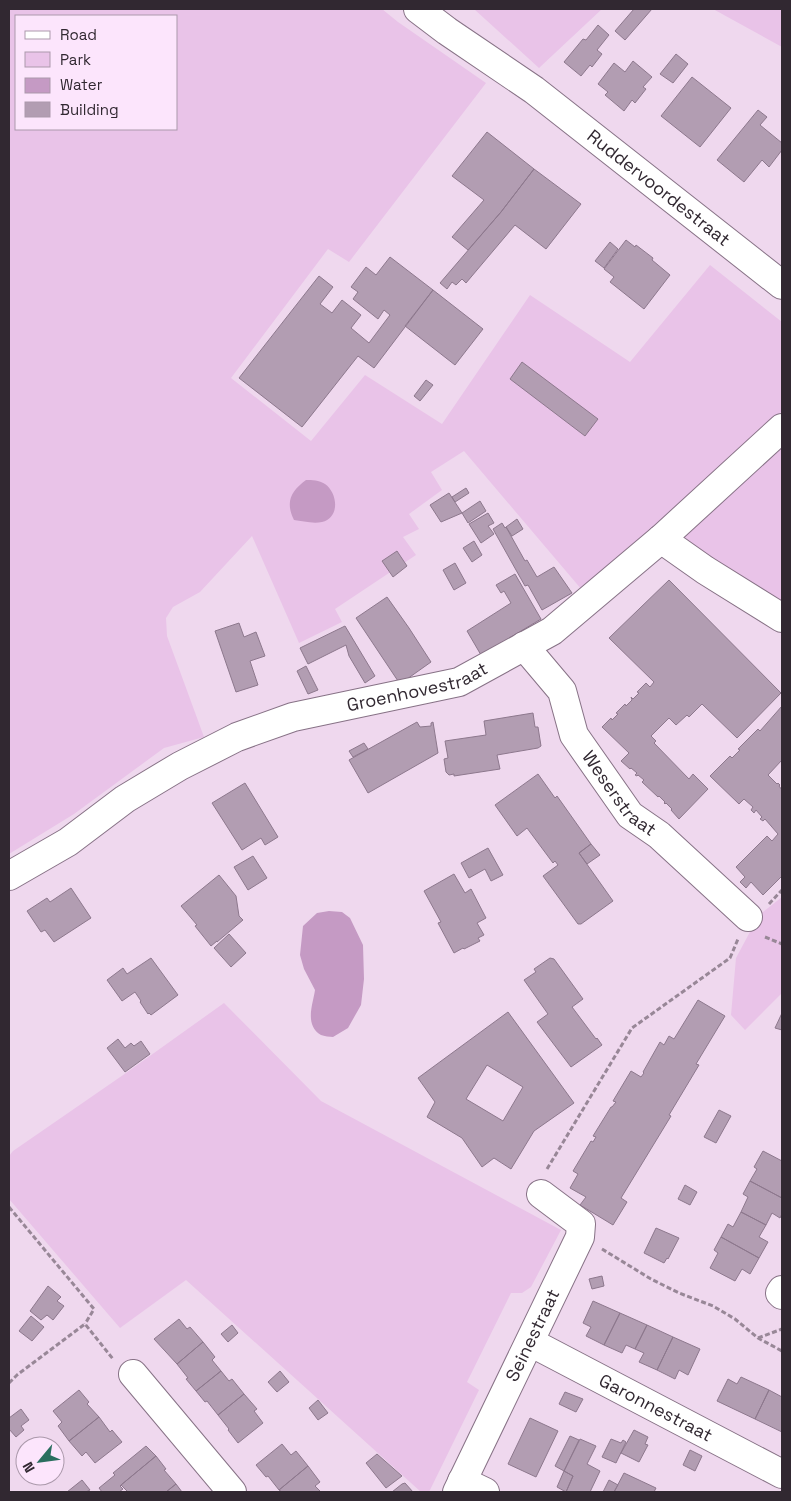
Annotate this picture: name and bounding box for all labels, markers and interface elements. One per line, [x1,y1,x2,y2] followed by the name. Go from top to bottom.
[15,15,178,130] legend
[60,25,97,44] text: Road
[60,50,91,69] text: Park
[60,75,103,94] text: Water
[60,100,119,119] text: Building
[583,124,735,251] street label: Ruddervoordestraat
[345,657,491,716] street label: Groenhovestraat
[577,746,661,841] street label: Weserstraat
[500,1285,564,1385] street label: Seinestraat
[595,1368,717,1447] street label: Garonnestraat
[15,1436,65,1486] north arrow
[18,1459,39,1476] text: N

